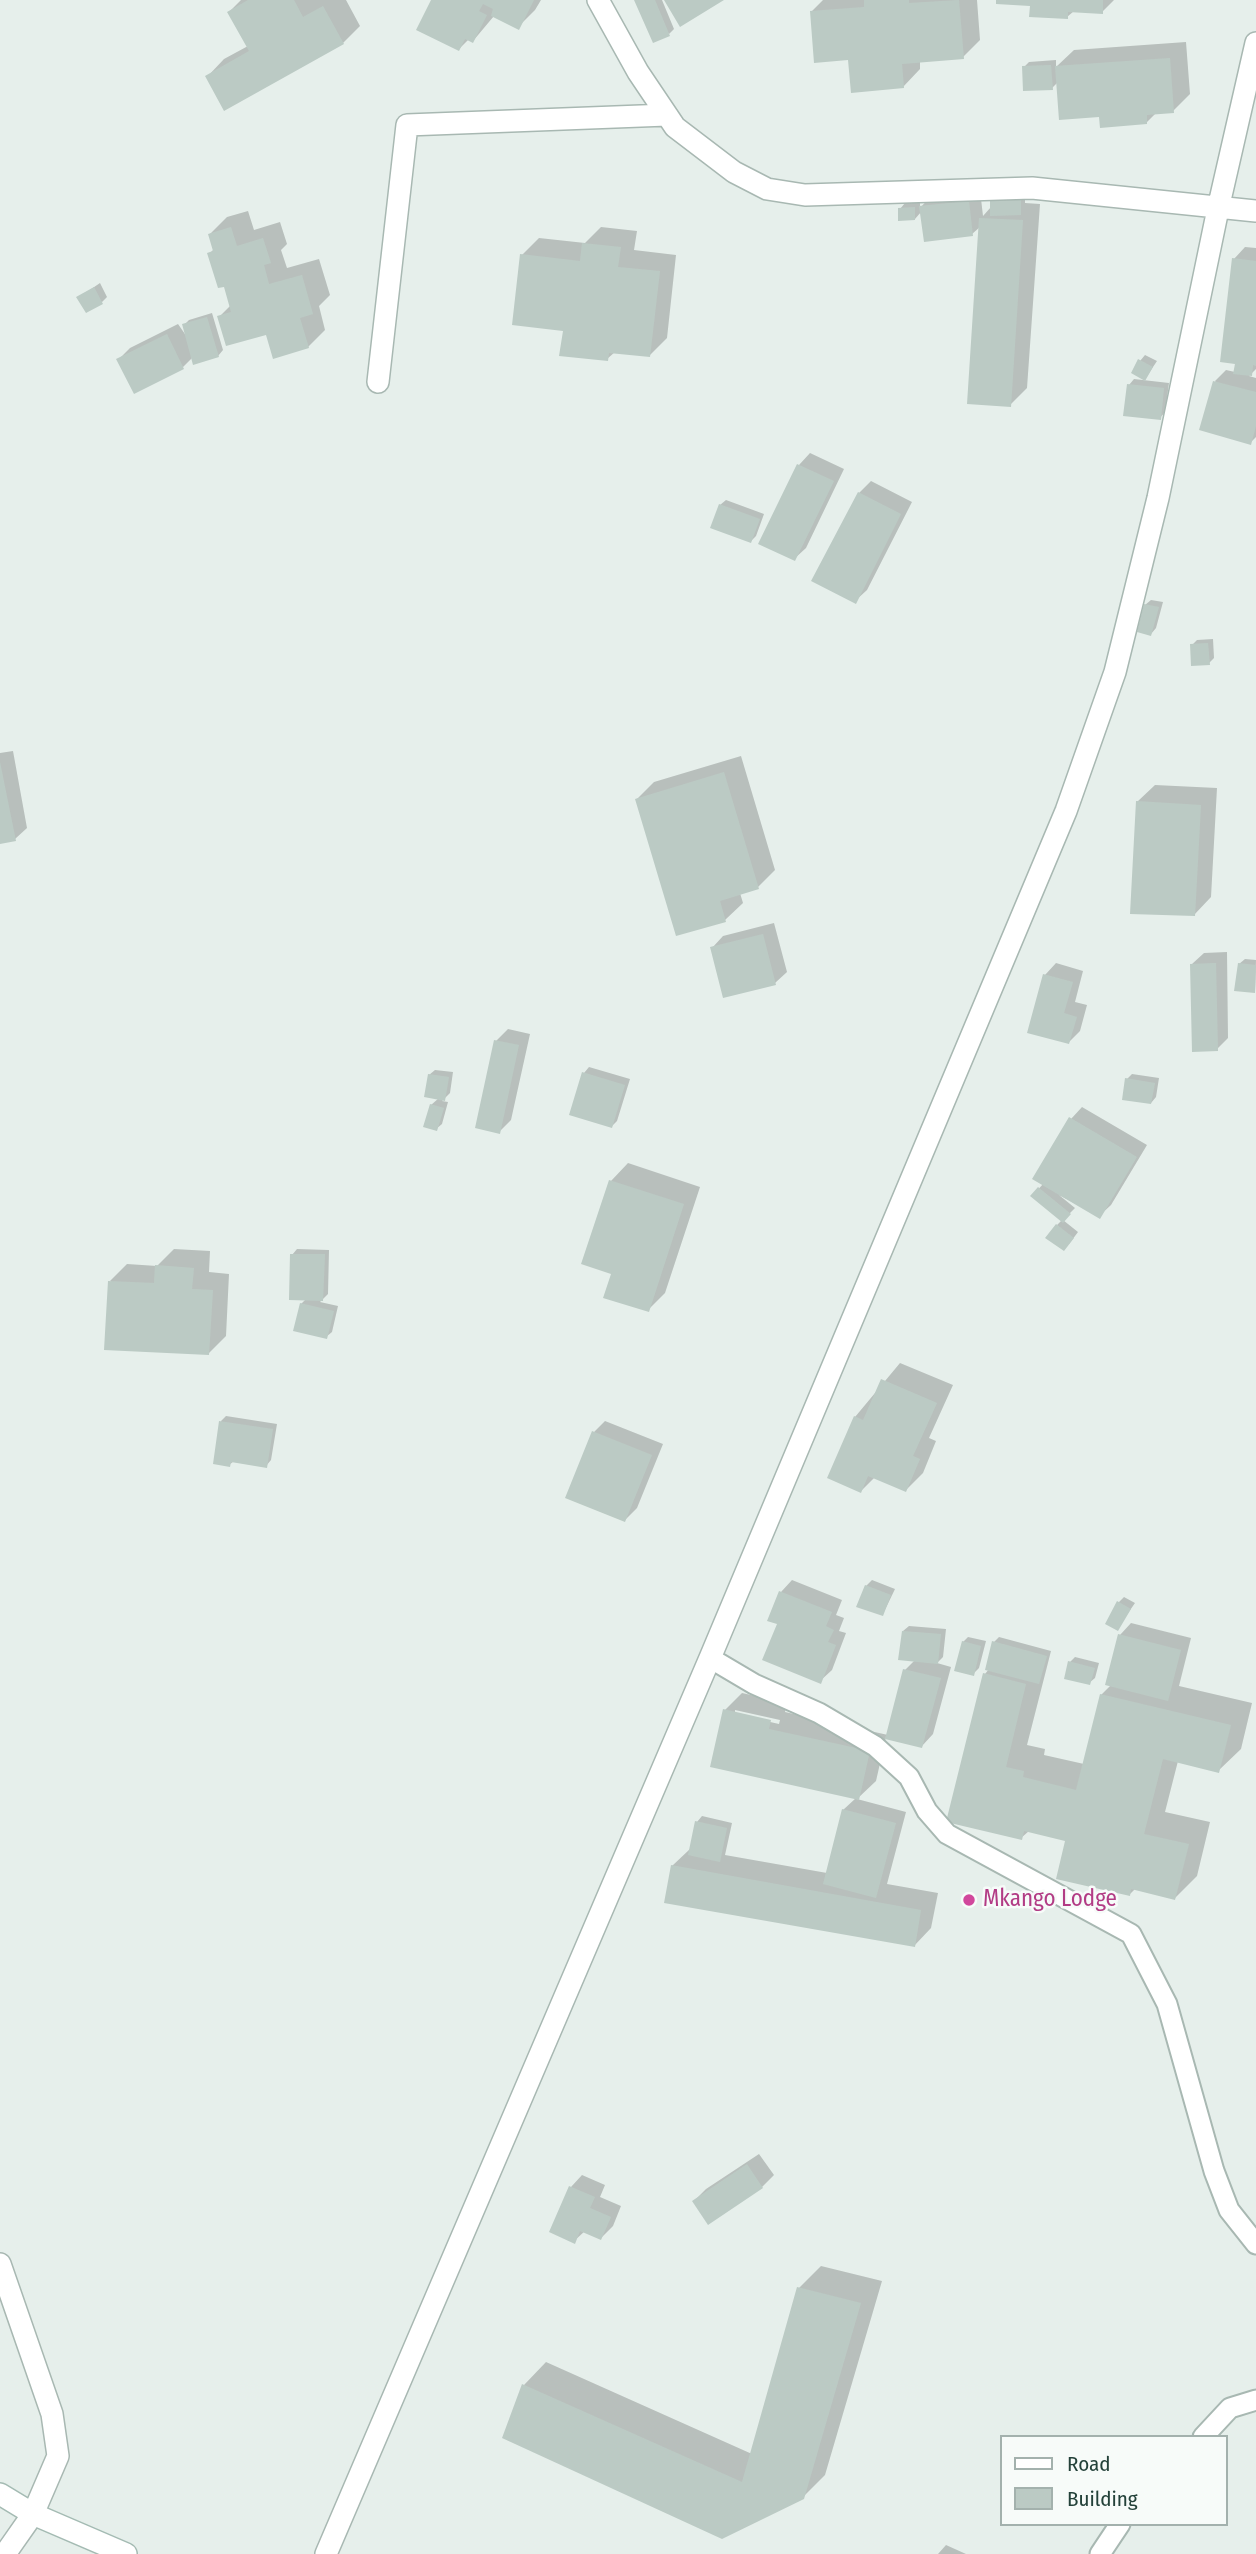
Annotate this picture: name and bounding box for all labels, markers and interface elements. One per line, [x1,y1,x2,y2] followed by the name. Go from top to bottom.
[983,1886,1117,1914] place label: Mkango Lodge
[961,1892,977,1908] marker: Mkango Lodge
[1000,2435,1228,2526] legend
[1067,2451,1111,2477] text: Road
[1067,2486,1138,2512] text: Building

